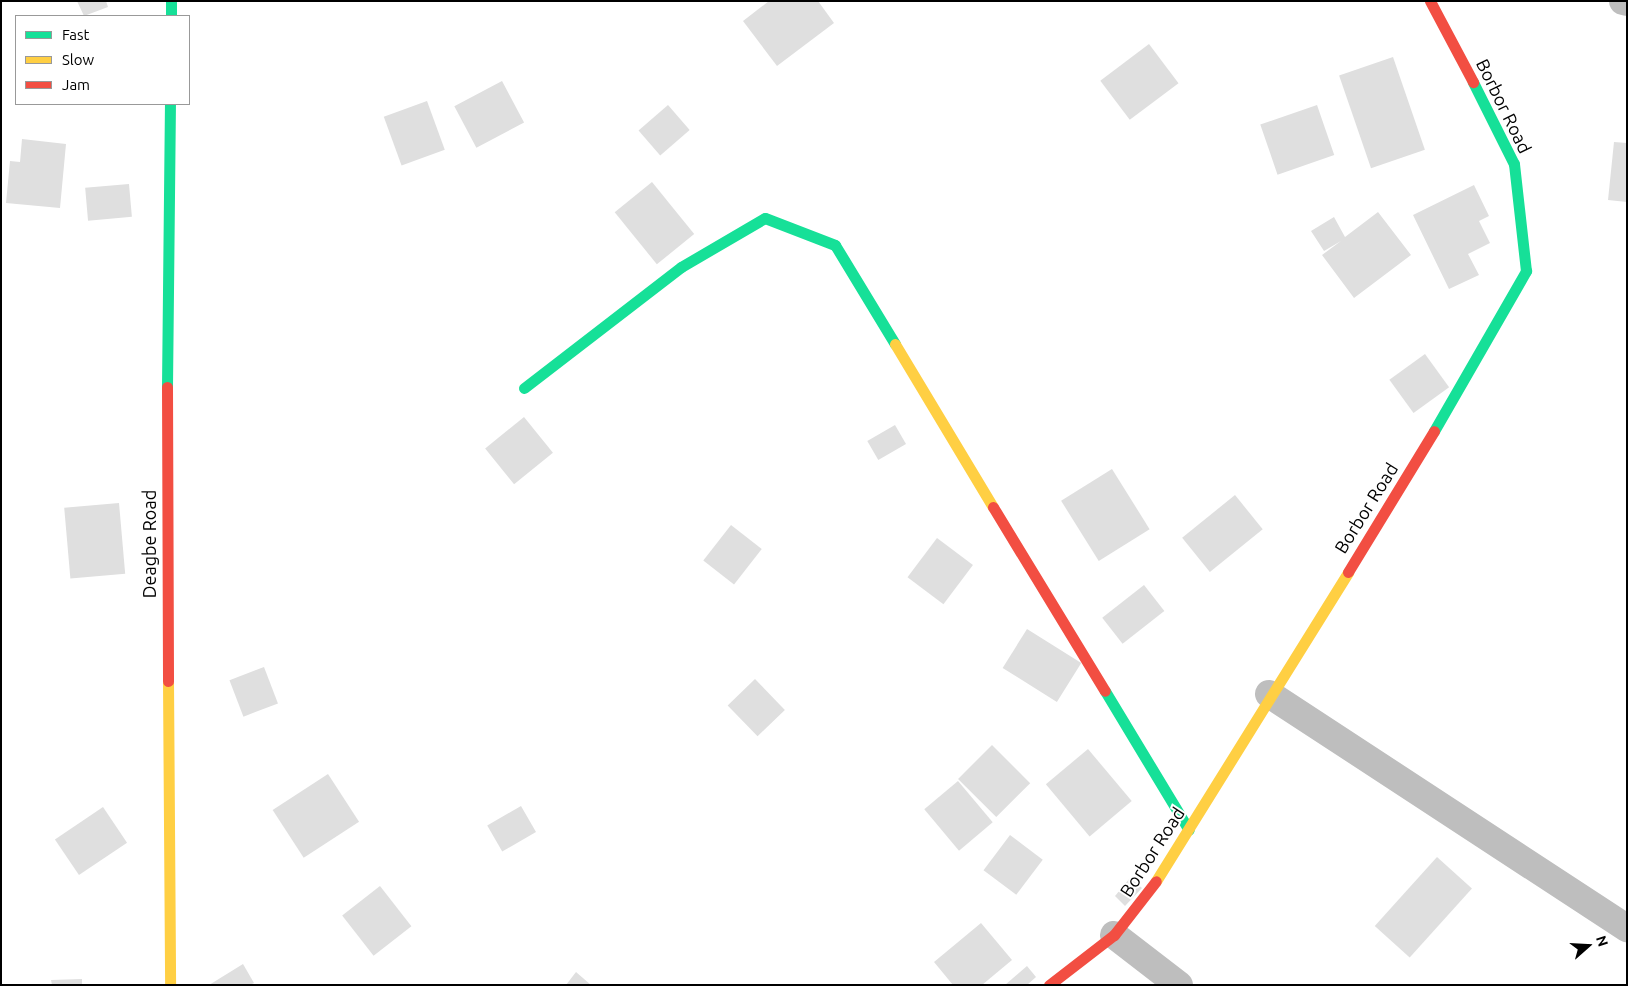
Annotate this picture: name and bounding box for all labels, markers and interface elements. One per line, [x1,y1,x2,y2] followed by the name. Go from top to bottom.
[15,15,190,105] legend
[62,26,89,43] text: Fast
[62,51,94,68] text: Slow
[1472,55,1536,157] street label: Borbor Road
[62,76,90,93] text: Jam
[1330,459,1402,557] street label: Borbor Road
[138,490,160,598] street label: Deagbe Road
[1115,803,1189,901] street label: Borbor Road
[1563,921,1613,971] north arrow
[1593,934,1611,949] text: N

